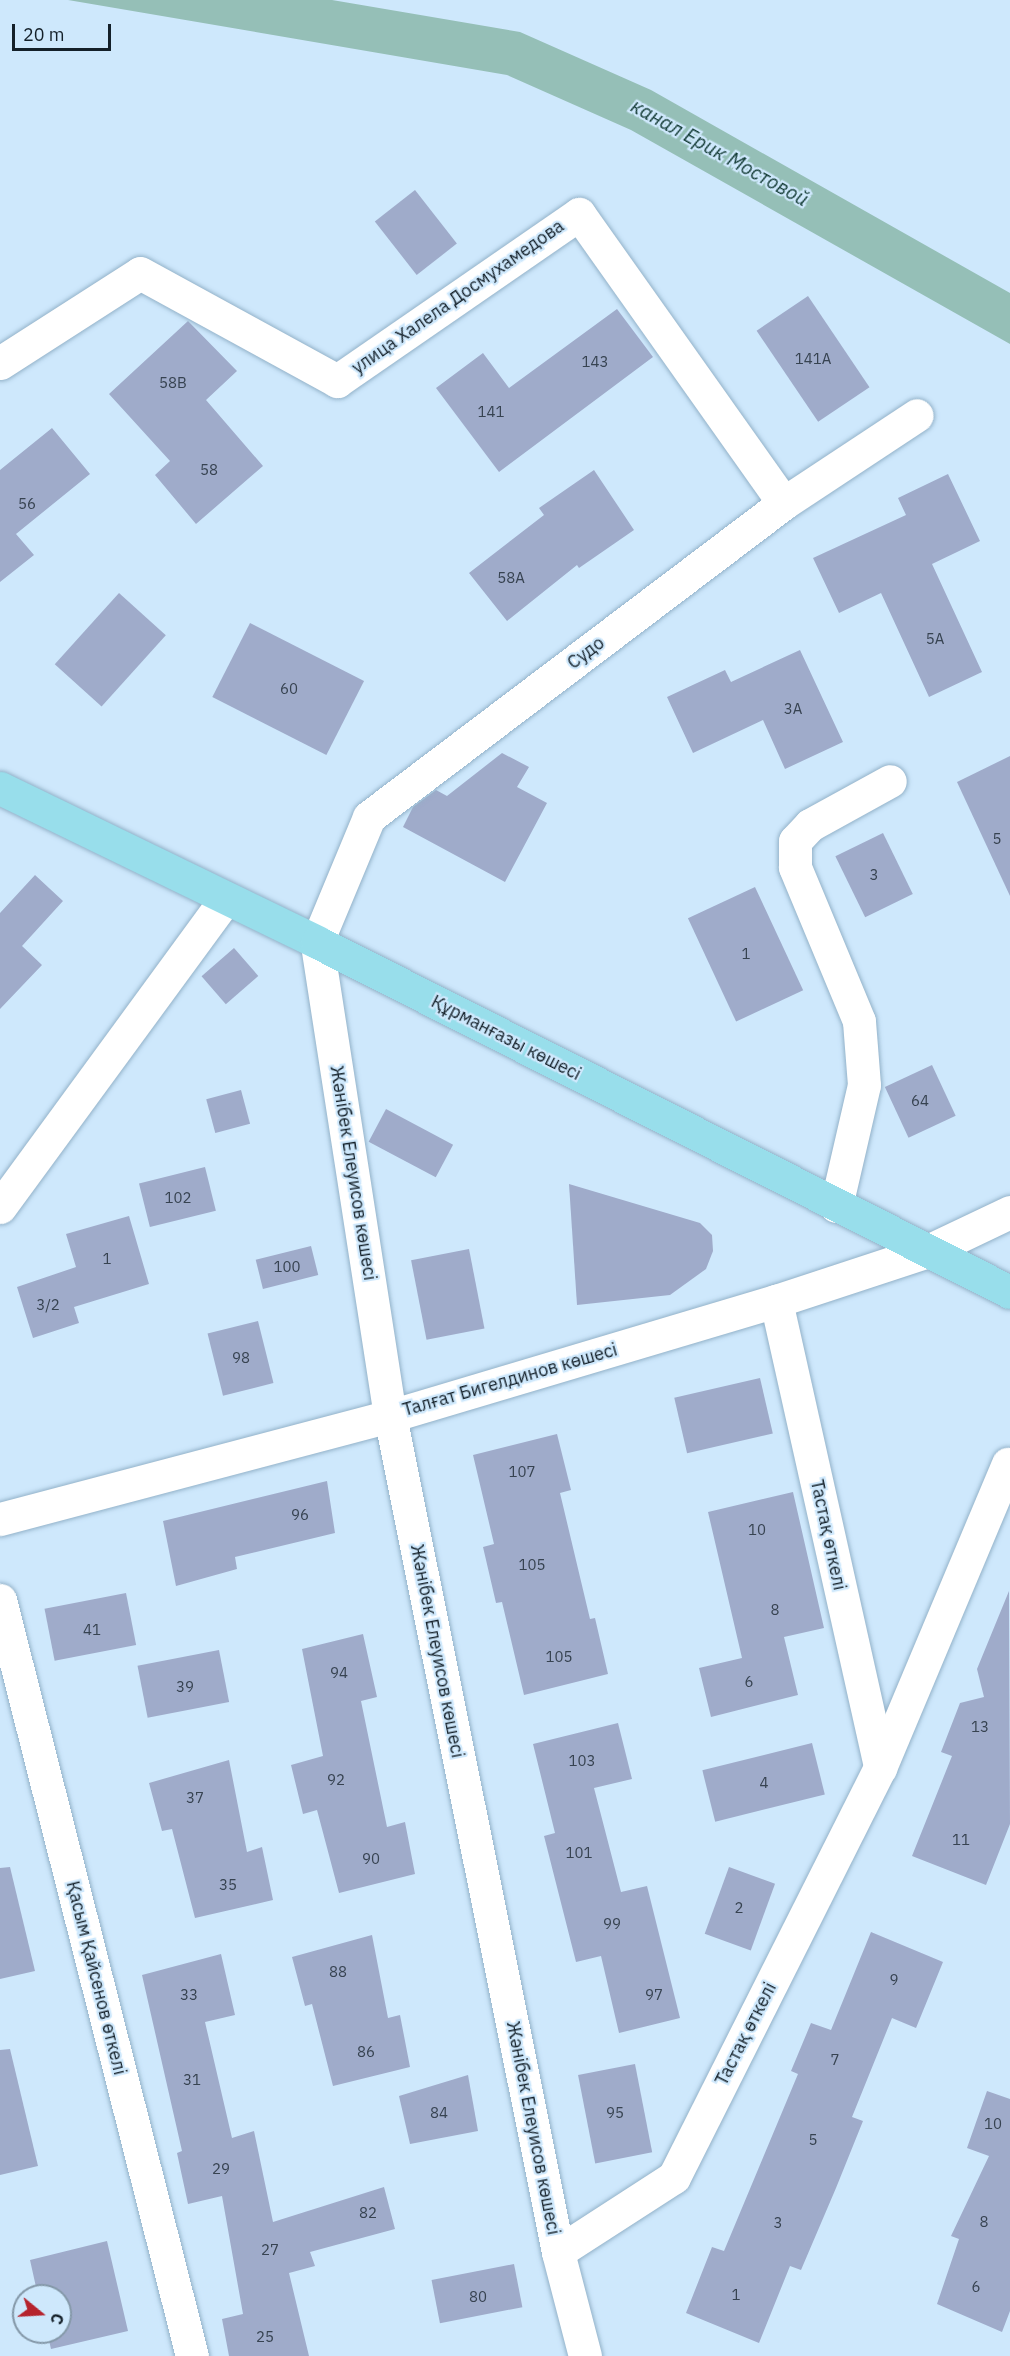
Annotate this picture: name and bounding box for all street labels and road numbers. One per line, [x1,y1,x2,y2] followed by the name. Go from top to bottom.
[348,215,568,379] street label: улица Халела Досмухамедова
[563,632,609,674] street label: Судо
[428,991,584,1085] street label: Құрманғазы көшесі
[325,1064,381,1282] street label: Жәнібек Елеуисов көшесі
[400,1339,620,1421] street label: Талғат Бигелдинов көшесі
[806,1478,850,1592] street label: Тастақ өткелі
[406,1542,468,1760] street label: Жәнібек Елеуисов көшесі
[61,1879,131,2077] street label: Қасым Қайсенов өткелі
[711,1979,781,2089] street label: Тастақ өткелі
[502,2019,564,2237] street label: Жәнібек Елеуисов көшесі

